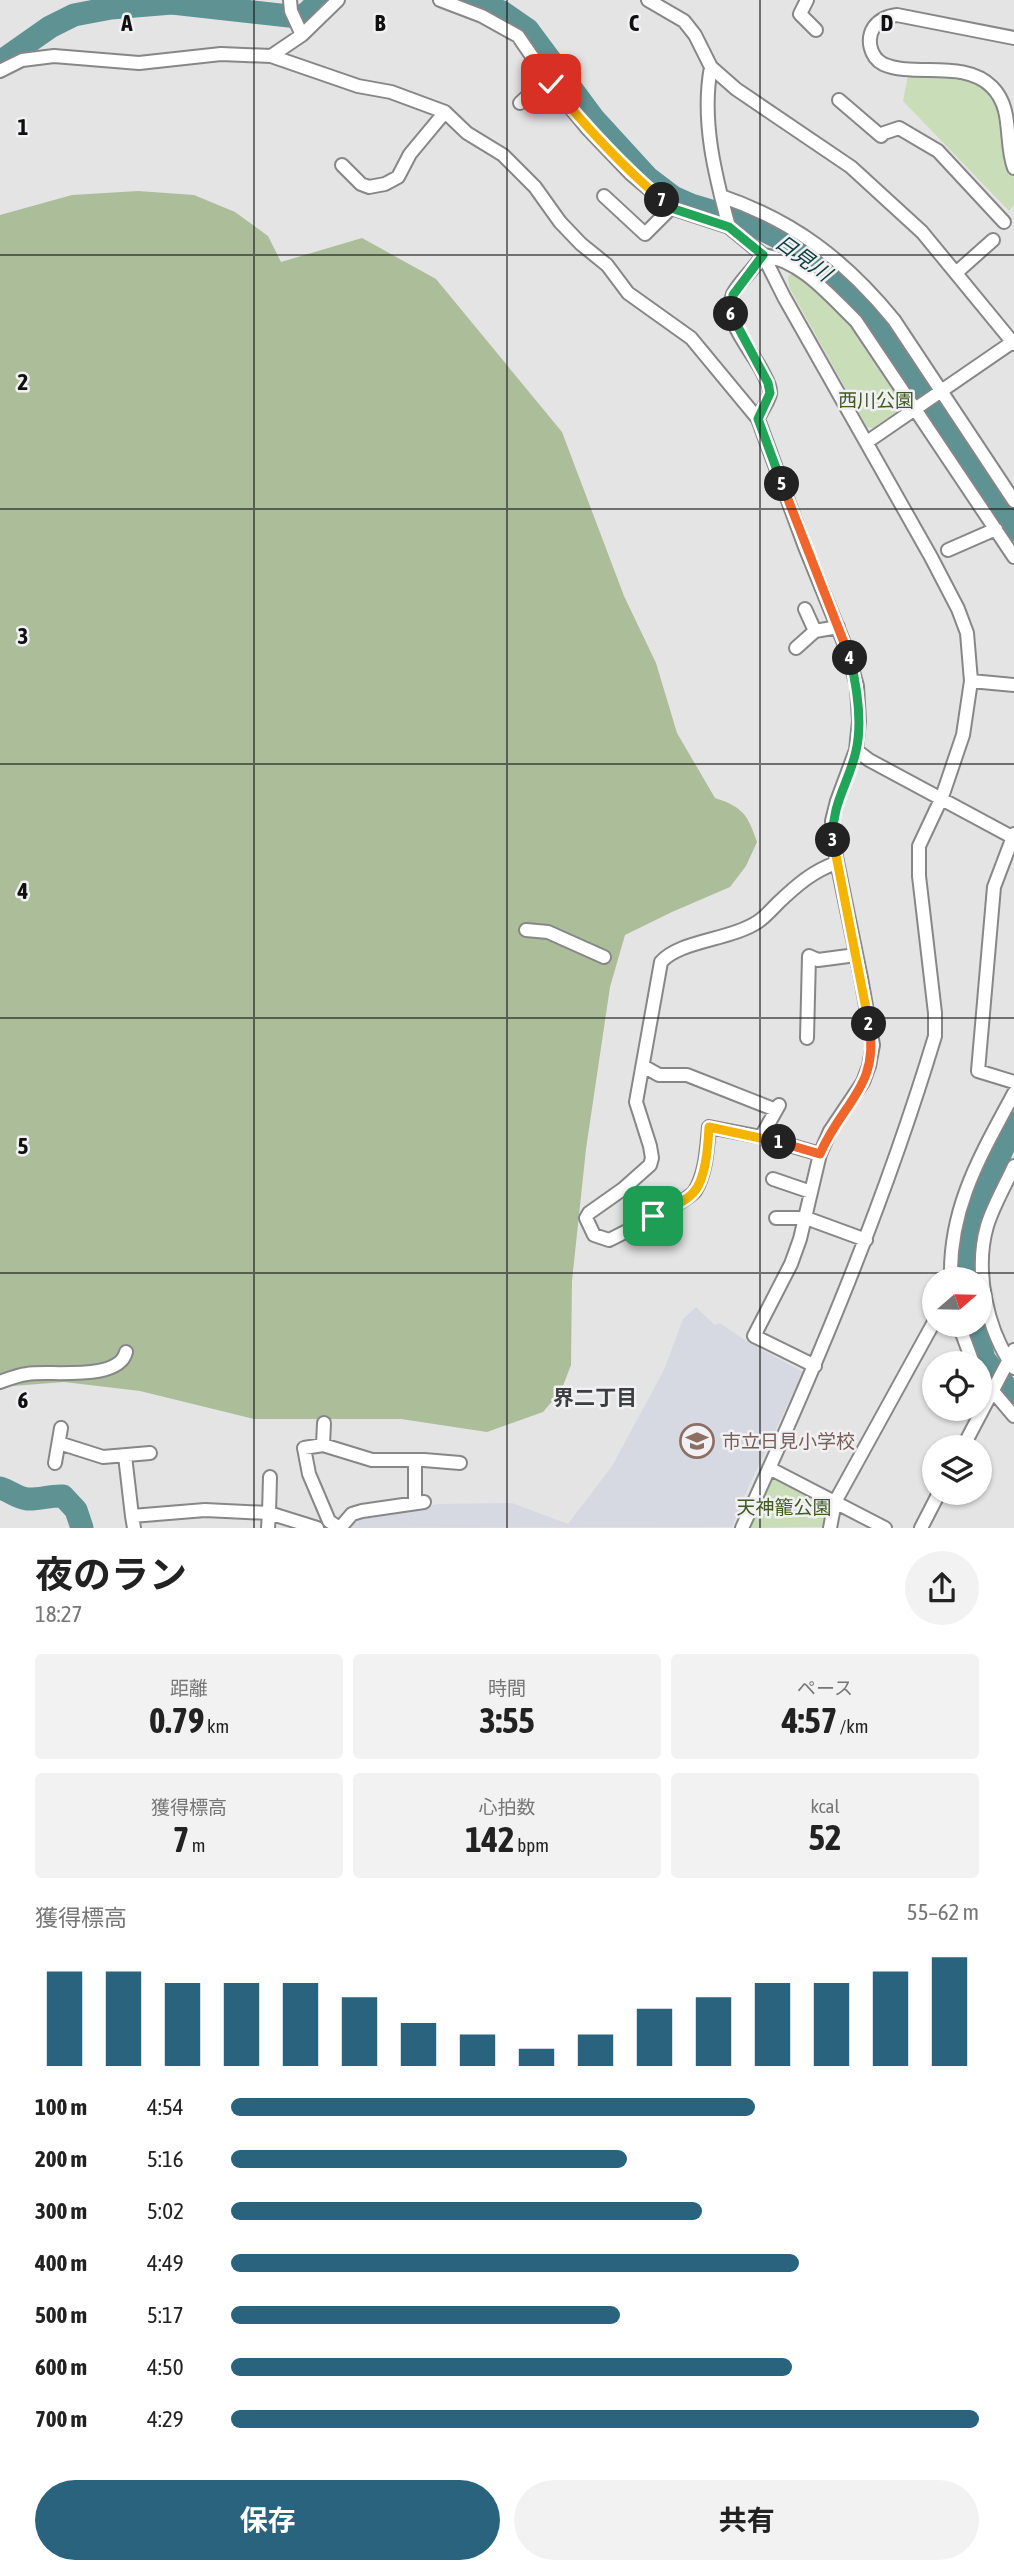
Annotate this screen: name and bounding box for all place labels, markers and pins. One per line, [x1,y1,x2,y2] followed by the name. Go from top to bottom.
[521,54,581,114] pin
[644,182,680,218] pin: 7
[714,296,748,332] pin: 6
[764,466,800,502] pin: 5
[832,640,868,676] pin: 4
[816,822,850,858] pin: 3
[852,1006,886,1042] pin: 2
[762,1124,796,1160] pin: 1
[623,1186,683,1246] pin
[678,1422,716,1460] school or university icon: 市立日見小学校
[722,1430,855,1452] place label: 市立日見小学校

